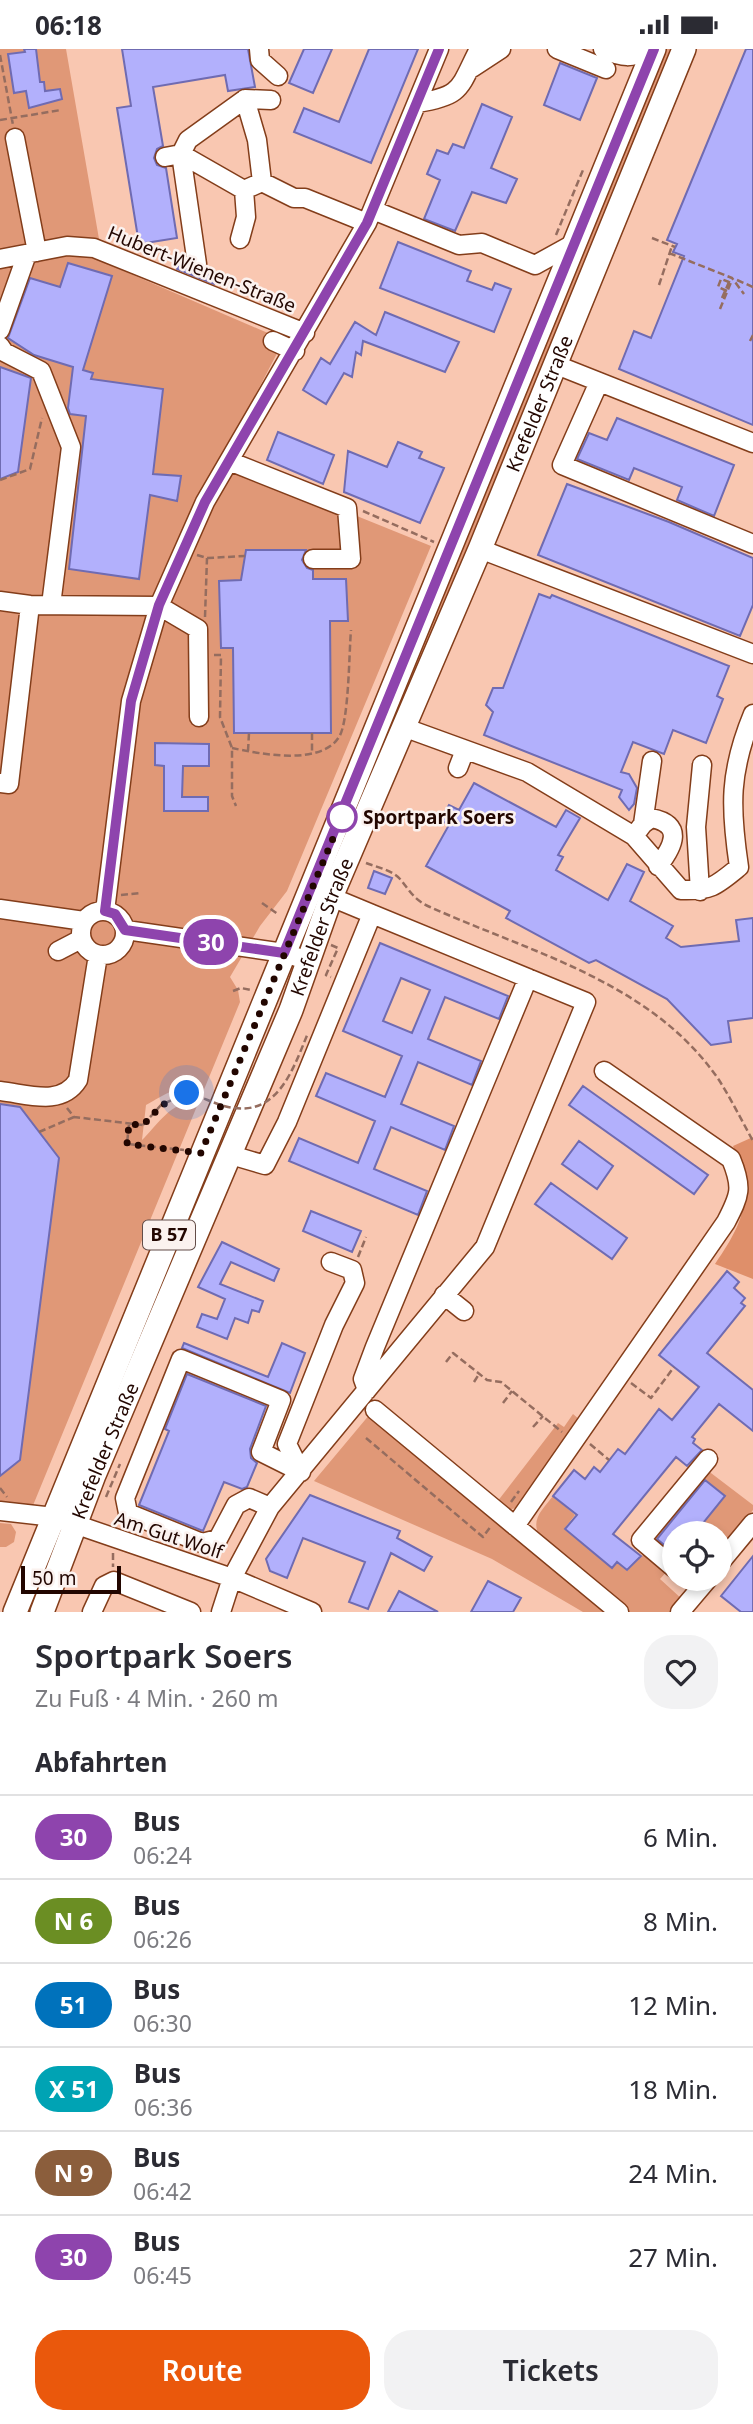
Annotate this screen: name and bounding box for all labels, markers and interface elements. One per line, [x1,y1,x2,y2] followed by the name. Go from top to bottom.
[35,7,102,43] text: 06:18
[104,219,300,319] street label: Hubert-Wienen-Straße
[500,331,579,476] street label: Krefelder Straße
[327,802,357,832] marker: Sportpark Soers
[363,804,514,830] place label: Sportpark Soers
[284,854,359,1000] street label: Krefelder Straße
[180,919,242,965] line badge: 30
[197,925,225,958] text: 30
[169,1075,204,1110] your location
[143,1220,195,1249] road number: B 57
[65,1379,145,1523] street label: Krefelder Straße
[112,1505,228,1565] street label: Am Gut Wolf
[662,1521,732,1591] map controls
[662,1521,732,1591] button: locate
[21,1563,121,1595] scale bar
[32,1565,76,1591] text: 50 m
[35,1633,293,1678] text: Sportpark Soers
[644,1635,718,1709] button: heart
[35,1682,279,1714] text: Zu Fuß · 4 Min. · 260 m
[35,1744,167,1780] text: Abfahrten
[133,1803,180,1839] text: Bus
[643,1819,718,1855] text: 6 Min.
[60,1820,87,1853] text: 30
[133,1839,192,1871] text: 06:24
[133,1887,180,1923] text: Bus
[643,1903,718,1939] text: 8 Min.
[54,1904,93,1937] text: N 6
[133,1923,192,1955] text: 06:26
[133,1971,180,2007] text: Bus
[628,1987,718,2023] text: 12 Min.
[60,1988,87,2021] text: 51
[133,2007,192,2039] text: 06:30
[134,2055,181,2091] text: Bus
[628,2071,718,2107] text: 18 Min.
[49,2072,99,2105] text: X 51
[134,2091,193,2123] text: 06:36
[133,2139,180,2175] text: Bus
[628,2155,718,2191] text: 24 Min.
[54,2156,93,2189] text: N 9
[133,2175,192,2207] text: 06:42
[133,2223,180,2259] text: Bus
[628,2239,718,2275] text: 27 Min.
[60,2240,87,2273] text: 30
[133,2259,192,2291] text: 06:45
[35,2330,370,2410] button: Route
[384,2330,718,2410] button: Tickets

